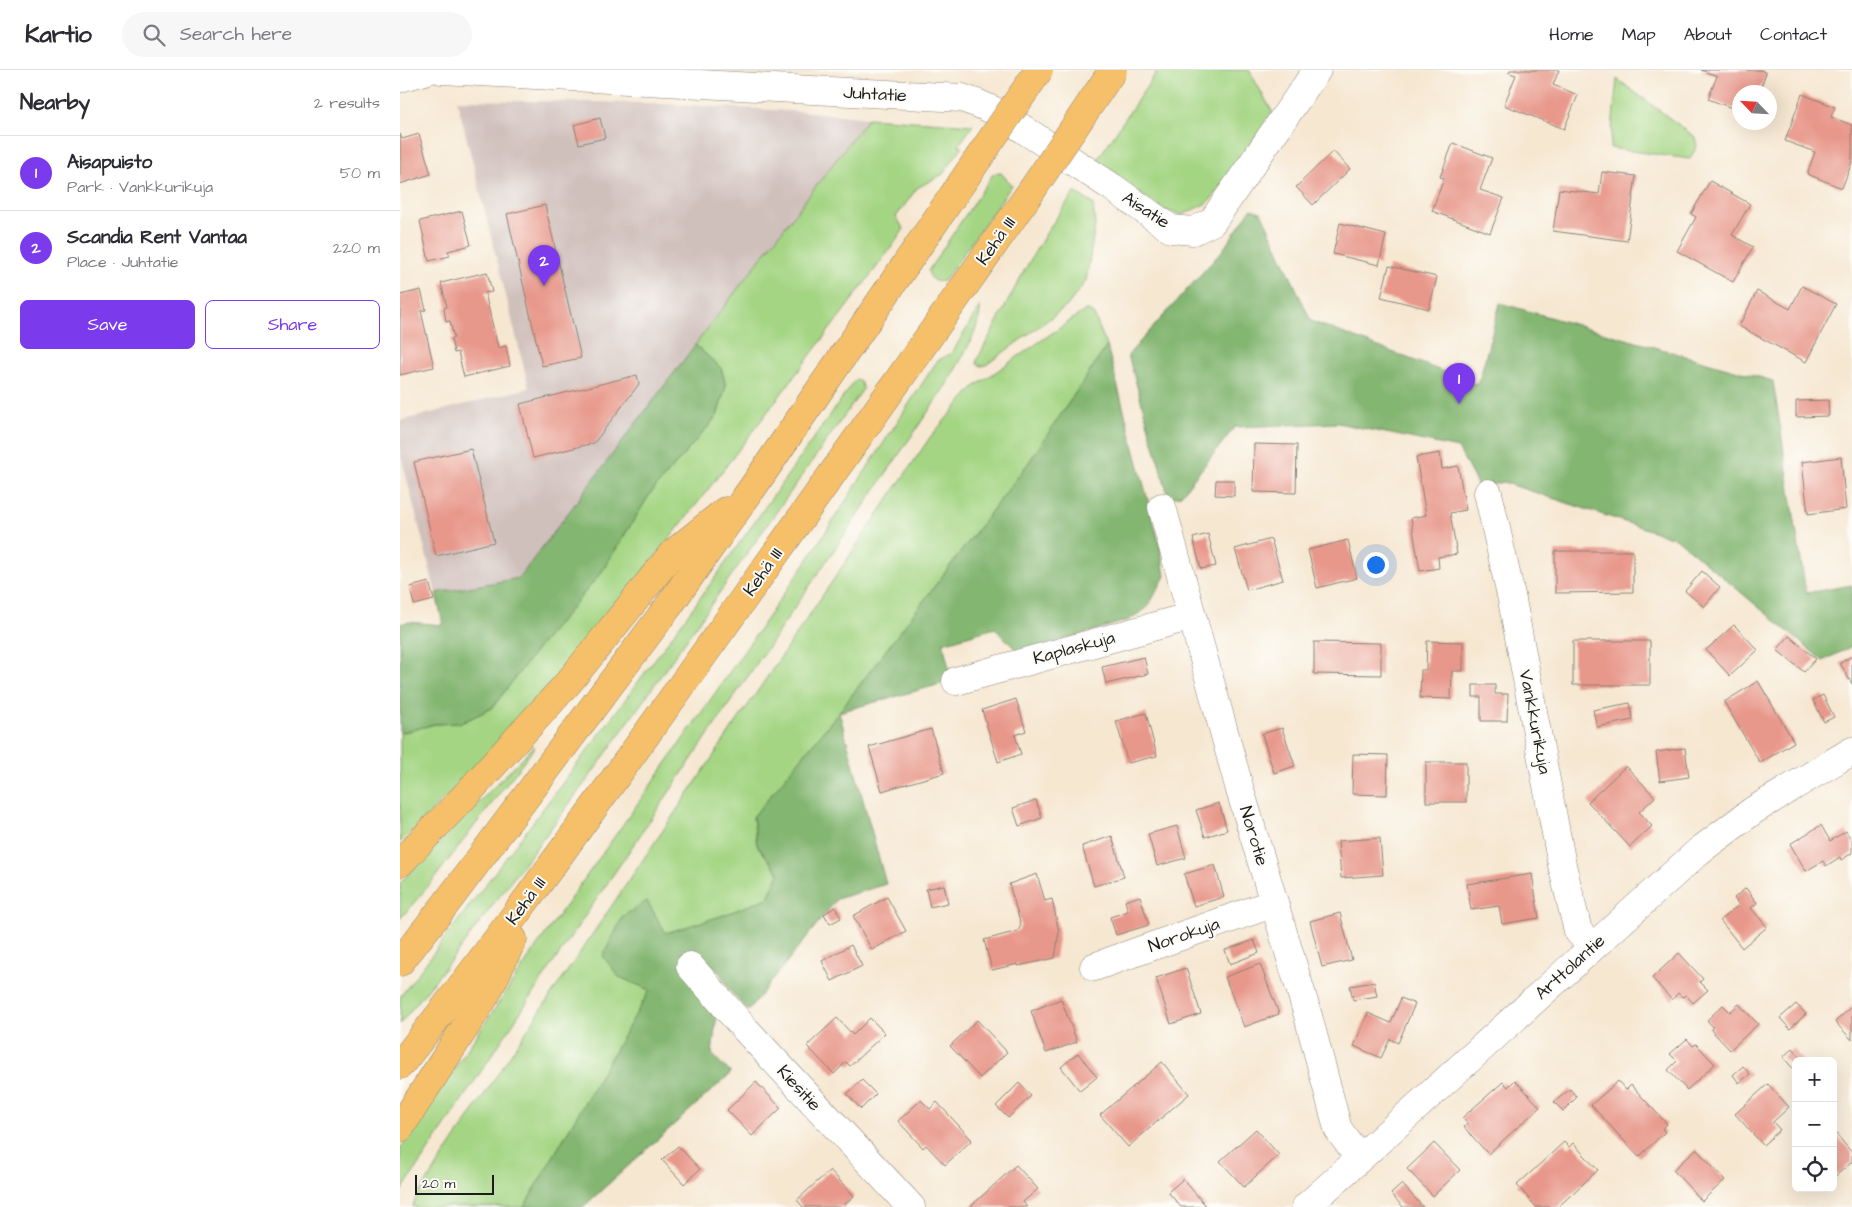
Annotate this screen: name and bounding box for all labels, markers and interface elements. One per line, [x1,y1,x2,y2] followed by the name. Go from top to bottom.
[122,12,472,57] search box
[25,18,92,52] text: Kartio
[140,21,168,49] icon: search
[180,21,292,48] text: Search here
[1549,22,1594,47] text: Home
[1622,22,1656,47] text: Map
[1684,22,1732,47] text: About
[1760,22,1827,47] text: Contact
[843,80,908,108] street label: Juhtatie
[1732,85,1777,130] north arrow
[20,88,90,117] text: Nearby
[314,92,380,114] text: 2 results
[67,149,152,176] text: Aisapuisto
[35,162,37,184] text: 1
[340,162,380,184] text: 50 m
[67,176,213,198] text: Park · Vankkurikuja
[1117,185,1175,235] street label: Aisatie
[970,212,1022,270] street label: Kehä III
[67,224,247,251] text: Scandia Rent Vantaa
[31,237,41,259] text: 2
[333,237,380,259] text: 220 m
[528,245,560,286] pin: 2
[67,251,178,273] text: Place · Juhtatie
[20,300,195,349] button: Save
[205,300,380,349] button: Share
[1443,363,1475,404] pin: 1
[737,543,789,601] street label: Kehä III
[1363,552,1389,578] your location
[1030,625,1118,671] street label: Kaplaskuja
[1513,668,1557,776] street label: Vankkurikuja
[1233,803,1275,869] street label: Norotie
[500,872,552,930] street label: Kehä III
[1145,911,1223,959] street label: Norokuja
[1529,928,1611,1005] street label: Arttolantie
[1792,1057,1837,1192] map controls
[1792,1057,1837,1102] button: +
[771,1059,827,1117] street label: Kiesitie
[1792,1102,1837,1147] button: −
[1792,1147,1837,1192] button: locate
[415,1172,494,1195] scale bar
[422,1174,455,1194] text: 20 m

